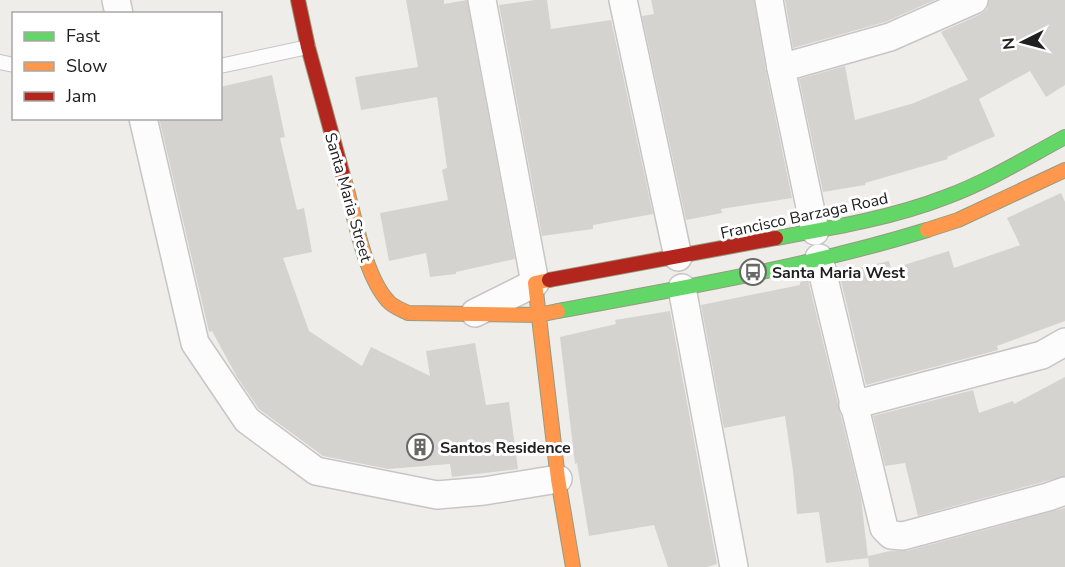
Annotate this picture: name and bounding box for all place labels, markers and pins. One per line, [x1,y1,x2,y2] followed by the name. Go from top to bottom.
[738,257,768,287] bus stop icon: Santa Maria West
[772,262,906,284] place label: Santa Maria West
[405,432,435,462] building icon: Santos Residence
[440,437,571,459] place label: Santos Residence

